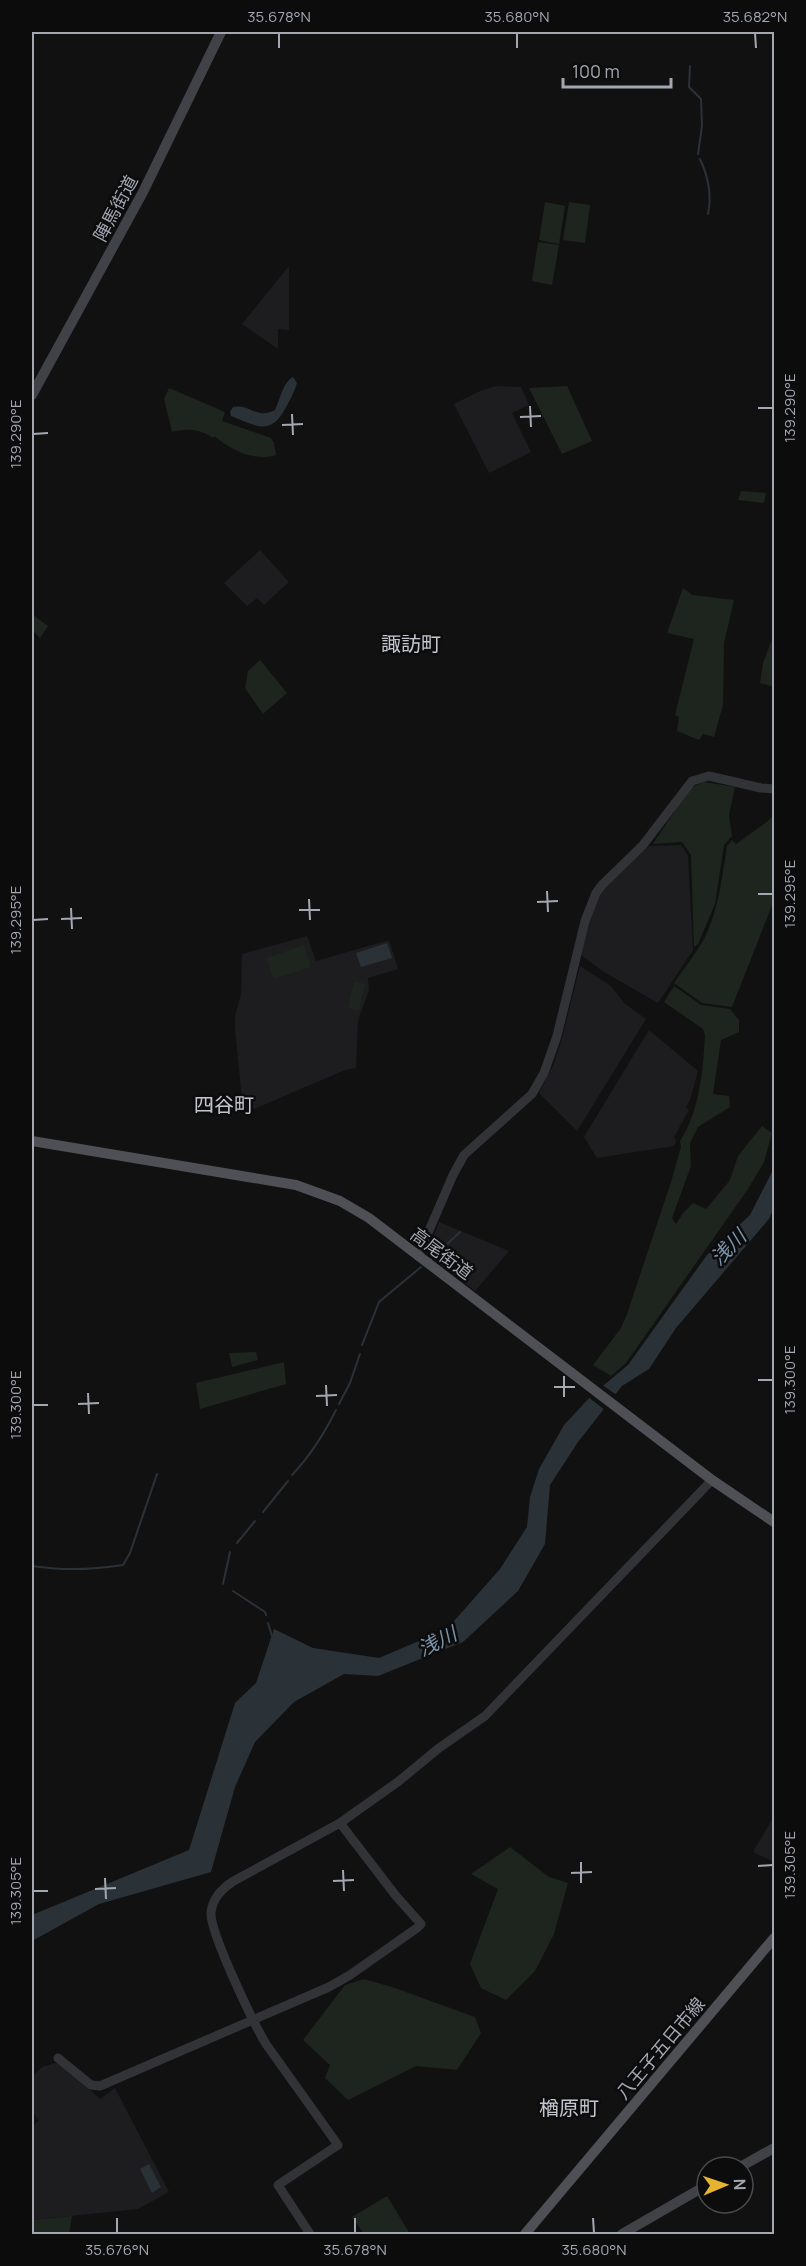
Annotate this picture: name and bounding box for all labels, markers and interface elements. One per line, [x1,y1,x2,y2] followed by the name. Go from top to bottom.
[247,6,311,27] text: 35.678°N
[485,6,549,27] text: 35.680°N
[723,6,787,27] text: 35.682°N
[563,51,671,89] scale bar
[572,59,620,83] text: 100 m
[88,171,142,245] street label: 陣馬街道
[779,373,800,443] text: 139.290°E
[5,399,26,469] text: 139.290°E
[381,630,441,657] district label: 諏訪町
[779,860,800,928] text: 139.295°E
[5,886,26,954] text: 139.295°E
[194,1091,254,1118] district label: 四谷町
[406,1222,478,1284] street label: 高尾街道
[704,1222,753,1271] water label: 浅川
[779,1346,800,1414] text: 139.300°E
[5,1371,26,1439] text: 139.300°E
[413,1619,463,1662] water label: 浅川
[779,1831,800,1899] text: 139.305°E
[5,1857,26,1925] text: 139.305°E
[610,1992,710,2104] street label: 八王子五日市線
[539,2094,599,2121] district label: 楢原町
[695,2155,755,2215] north arrow
[729,2178,751,2191] text: N
[85,2239,149,2260] text: 35.676°N
[323,2239,387,2260] text: 35.678°N
[562,2239,626,2260] text: 35.680°N

